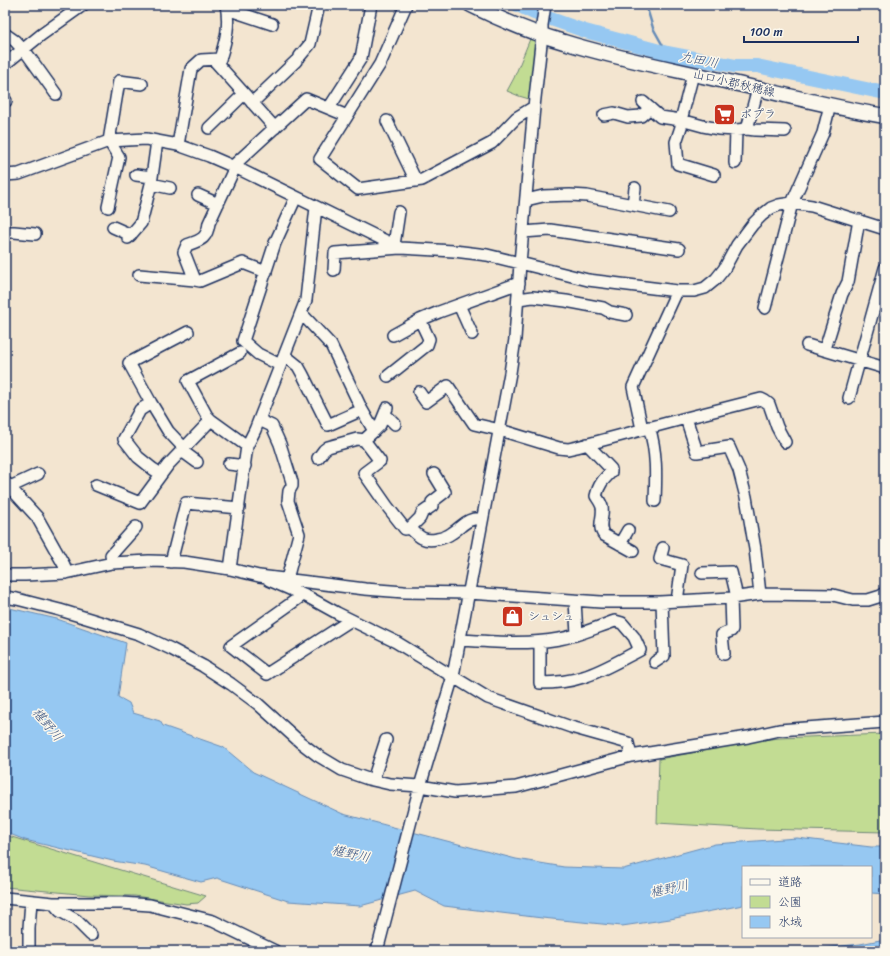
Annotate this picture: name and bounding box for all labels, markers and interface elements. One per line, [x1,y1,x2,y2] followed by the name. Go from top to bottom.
[744,18,858,44] scale bar
[750,21,783,43] text: 100 m
[678,44,720,75] water label: 九田川
[691,63,777,103] street label: 山口小郡秋穂線
[711,101,737,127] supermarket icon: ポプラ
[740,103,776,125] place label: ポプラ
[500,603,526,629] shop icon: シュシュ
[528,605,575,627] place label: シュシュ
[26,702,69,747] water label: 椹野川
[329,838,372,869] water label: 椹野川
[742,866,872,938] legend
[778,871,802,893] text: 道路
[648,873,691,904] water label: 椹野川
[778,891,802,913] text: 公園
[778,911,802,933] text: 水域

